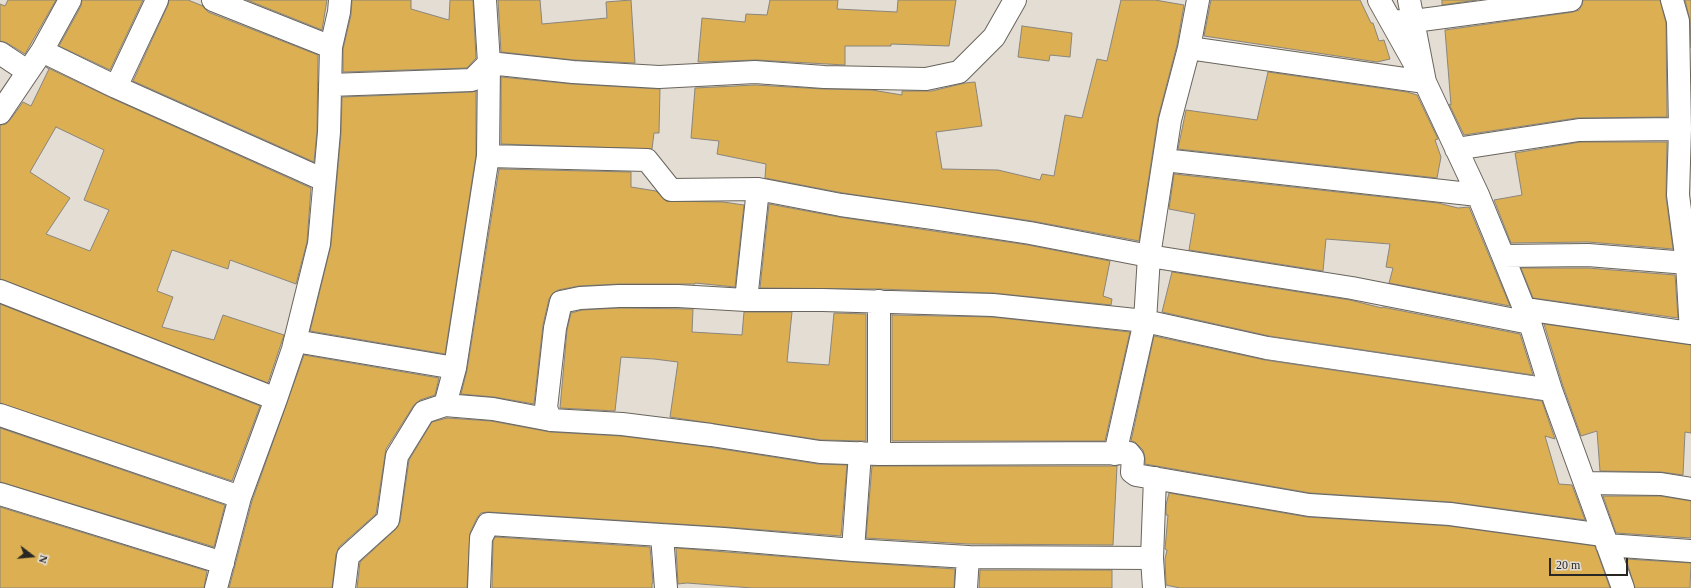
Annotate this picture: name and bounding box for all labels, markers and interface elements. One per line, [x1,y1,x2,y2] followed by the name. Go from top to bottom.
[12,536,52,576] north arrow
[1551,550,1630,576] scale bar
[37,554,50,565] text: N
[1556,558,1580,572] text: 20 m

